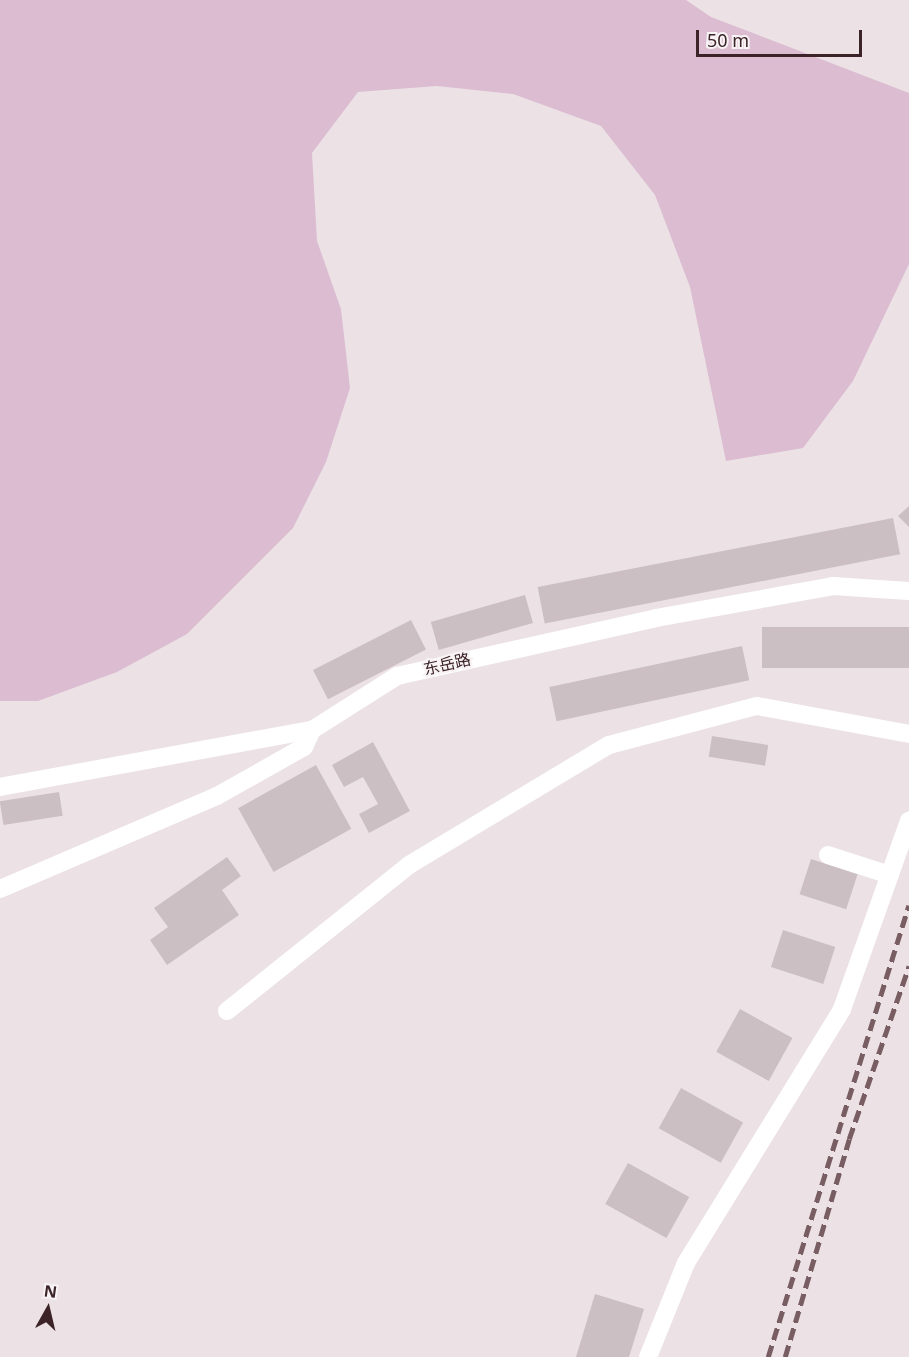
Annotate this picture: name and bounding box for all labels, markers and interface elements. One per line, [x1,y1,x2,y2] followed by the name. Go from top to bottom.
[699,18,866,56] scale bar
[707,28,749,52] text: 50 m
[421,649,473,679] street label: 东岳路
[18,1279,78,1339] north arrow
[43,1279,58,1303] text: N

